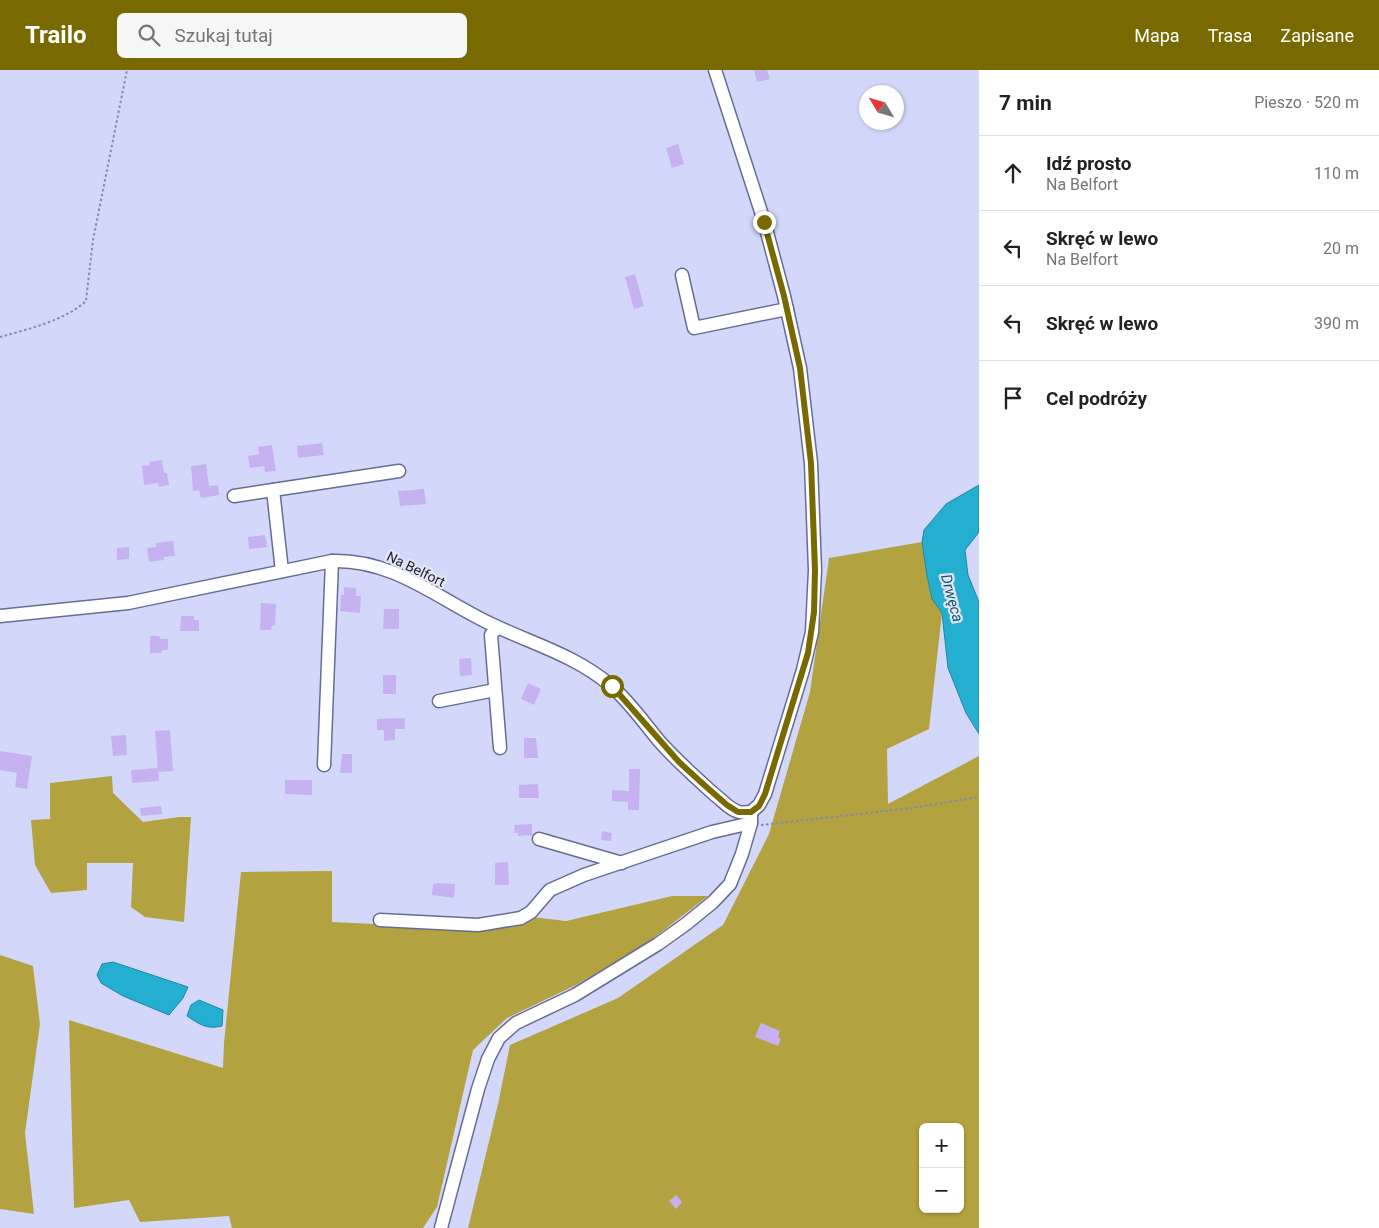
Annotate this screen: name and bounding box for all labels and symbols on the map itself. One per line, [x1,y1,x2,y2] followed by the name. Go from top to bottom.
[859,85,904,130] north arrow
[753,211,776,234] route end
[384,548,448,590] street label: Na Belfort
[937,572,967,624] water label: Drwęca
[601,675,624,698] route start

